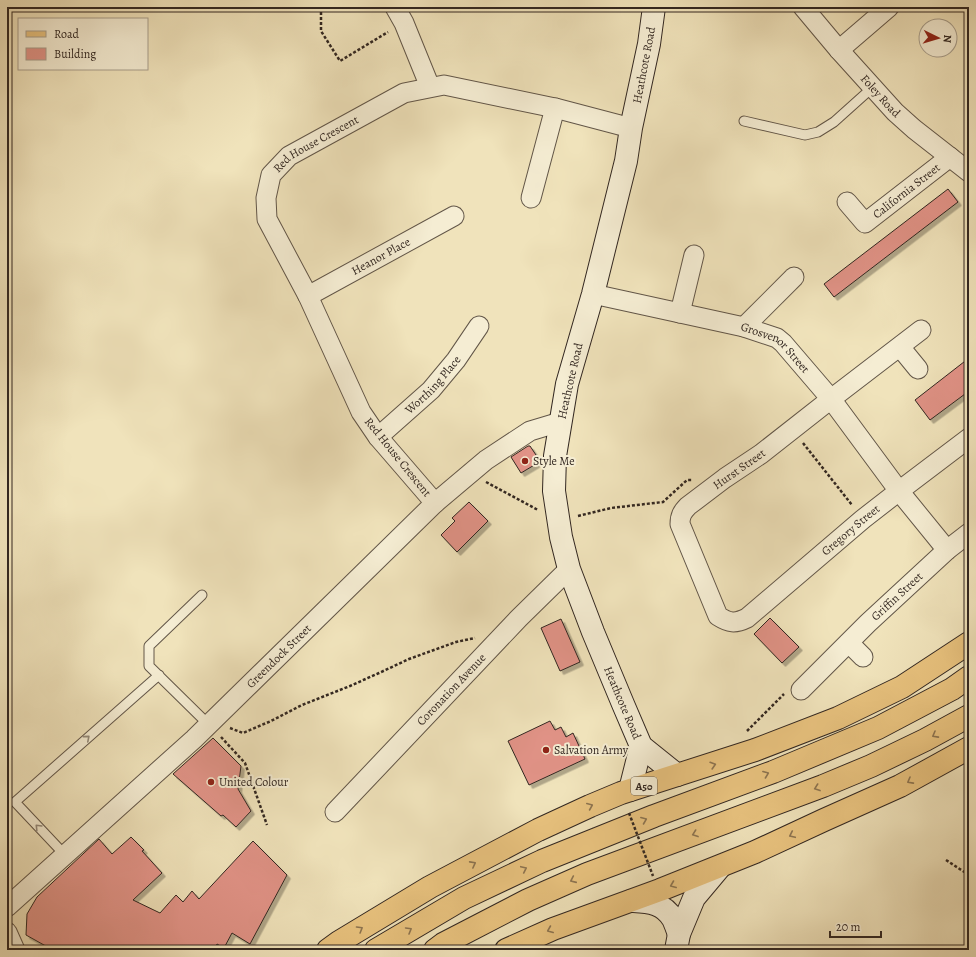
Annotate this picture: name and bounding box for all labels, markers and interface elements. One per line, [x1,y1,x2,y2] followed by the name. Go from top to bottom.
[18,18,148,70] legend
[918,18,958,58] north arrow
[629,25,659,105] street label: Heathcote Road
[54,26,80,42] text: Road
[940,34,955,43] text: N
[54,46,96,62] text: Building
[857,71,904,121] street label: Foley Road
[269,111,361,176] street label: Red House Crescent
[869,160,943,222] street label: California Street
[349,234,413,279] street label: Heanor Place
[739,318,813,376] street label: Grosvenor Street
[553,341,587,421] street label: Heathcote Road
[401,352,465,418] street label: Worthing Place
[361,414,435,500] street label: Red House Crescent
[710,445,769,493] street label: Hurst Street
[533,453,575,469] place label: Style Me
[520,456,530,466] marker: Style Me
[818,501,883,559] street label: Gregory Street
[868,568,926,624] street label: Griffin Street
[243,621,315,691] street label: Greendock Street
[413,650,489,729] street label: Coronation Avenue
[600,664,645,742] street label: Heathcote Road
[932,730,939,737] one-way arrow
[82,736,90,743] one-way arrow
[554,742,629,758] place label: Salvation Army
[541,745,551,755] marker: Salvation Army
[709,761,716,770] one-way arrow
[762,771,769,779] one-way arrow
[219,774,289,790] place label: United Colour
[907,776,915,783] one-way arrow
[206,777,216,787] marker: United Colour
[631,777,657,795] road number: A50
[813,784,820,792] one-way arrow
[585,803,593,811] one-way arrow
[641,817,648,825] one-way arrow
[36,824,43,831] one-way arrow
[691,829,698,837] one-way arrow
[789,830,797,838] one-way arrow
[469,861,476,869] one-way arrow
[520,866,527,874] one-way arrow
[570,875,578,883] one-way arrow
[669,881,676,889] one-way arrow
[830,913,881,939] scale bar
[836,919,860,935] text: 20 m
[547,925,555,933] one-way arrow
[356,926,363,933] one-way arrow
[405,927,412,934] one-way arrow

